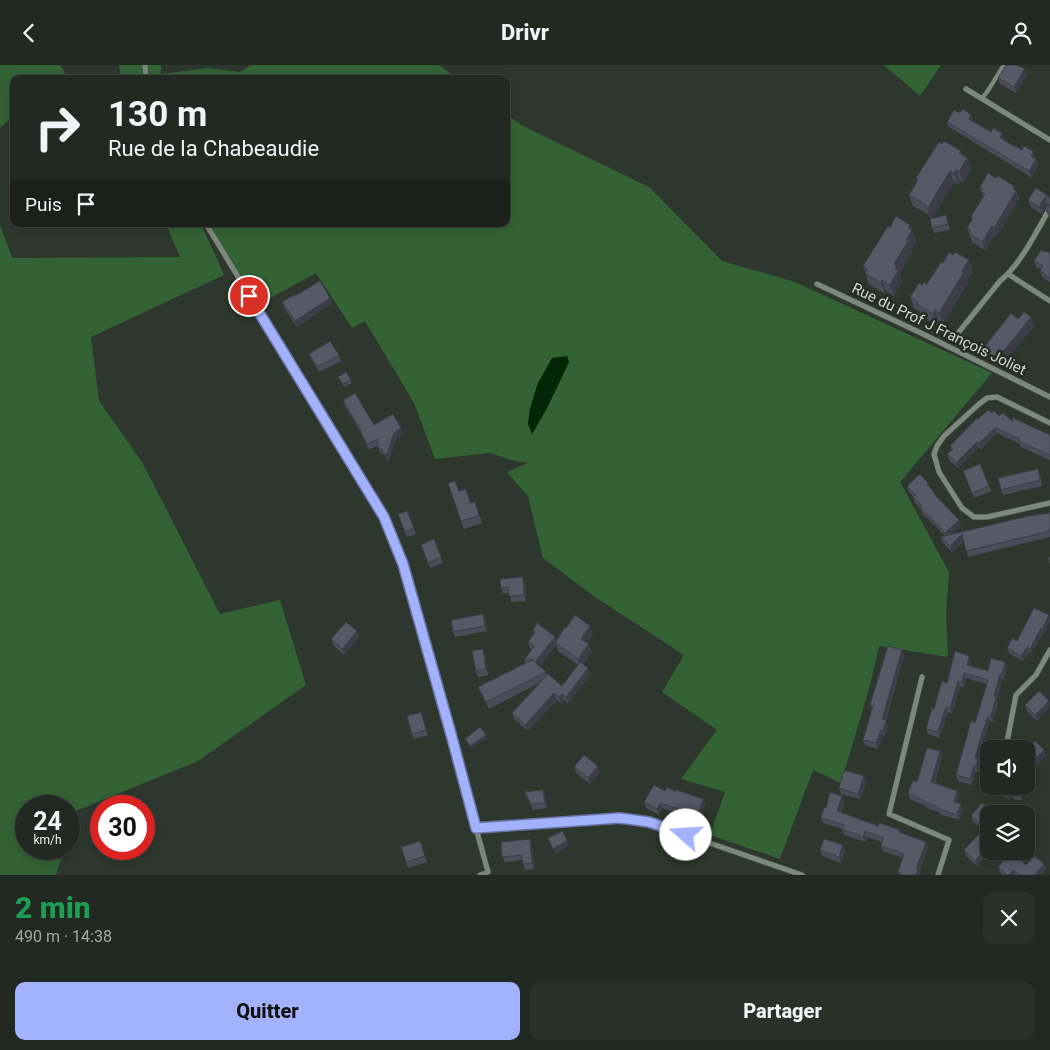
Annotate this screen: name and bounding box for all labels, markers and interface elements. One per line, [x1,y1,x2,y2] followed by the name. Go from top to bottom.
[15,19,43,47] icon: back
[1007,19,1035,47] icon: person
[501,20,549,45] text: Drivr
[108,94,207,135] text: 130 m
[25,95,90,160] icon: right
[108,136,319,161] text: Rue de la Chabeaudie
[72,190,100,218] icon: arrive
[25,193,62,216] text: Puis
[228,275,270,317] pin
[849,279,1029,379] street label: Rue du Prof J François Joliet
[235,282,263,310] icon: arrive
[980,740,1035,860] map controls
[980,740,1035,795] button: sound
[90,795,155,860] speed limit sign: 30
[980,805,1035,860] button: layers
[33,807,62,836] text: 24
[659,808,711,860] position arrow
[33,833,62,847] text: km/h
[15,890,91,925] text: 2 min
[983,892,1035,944] button: close
[15,927,112,946] text: 490 m · 14:38
[15,982,520,1040] button: Quitter
[530,982,1035,1040] button: Partager

